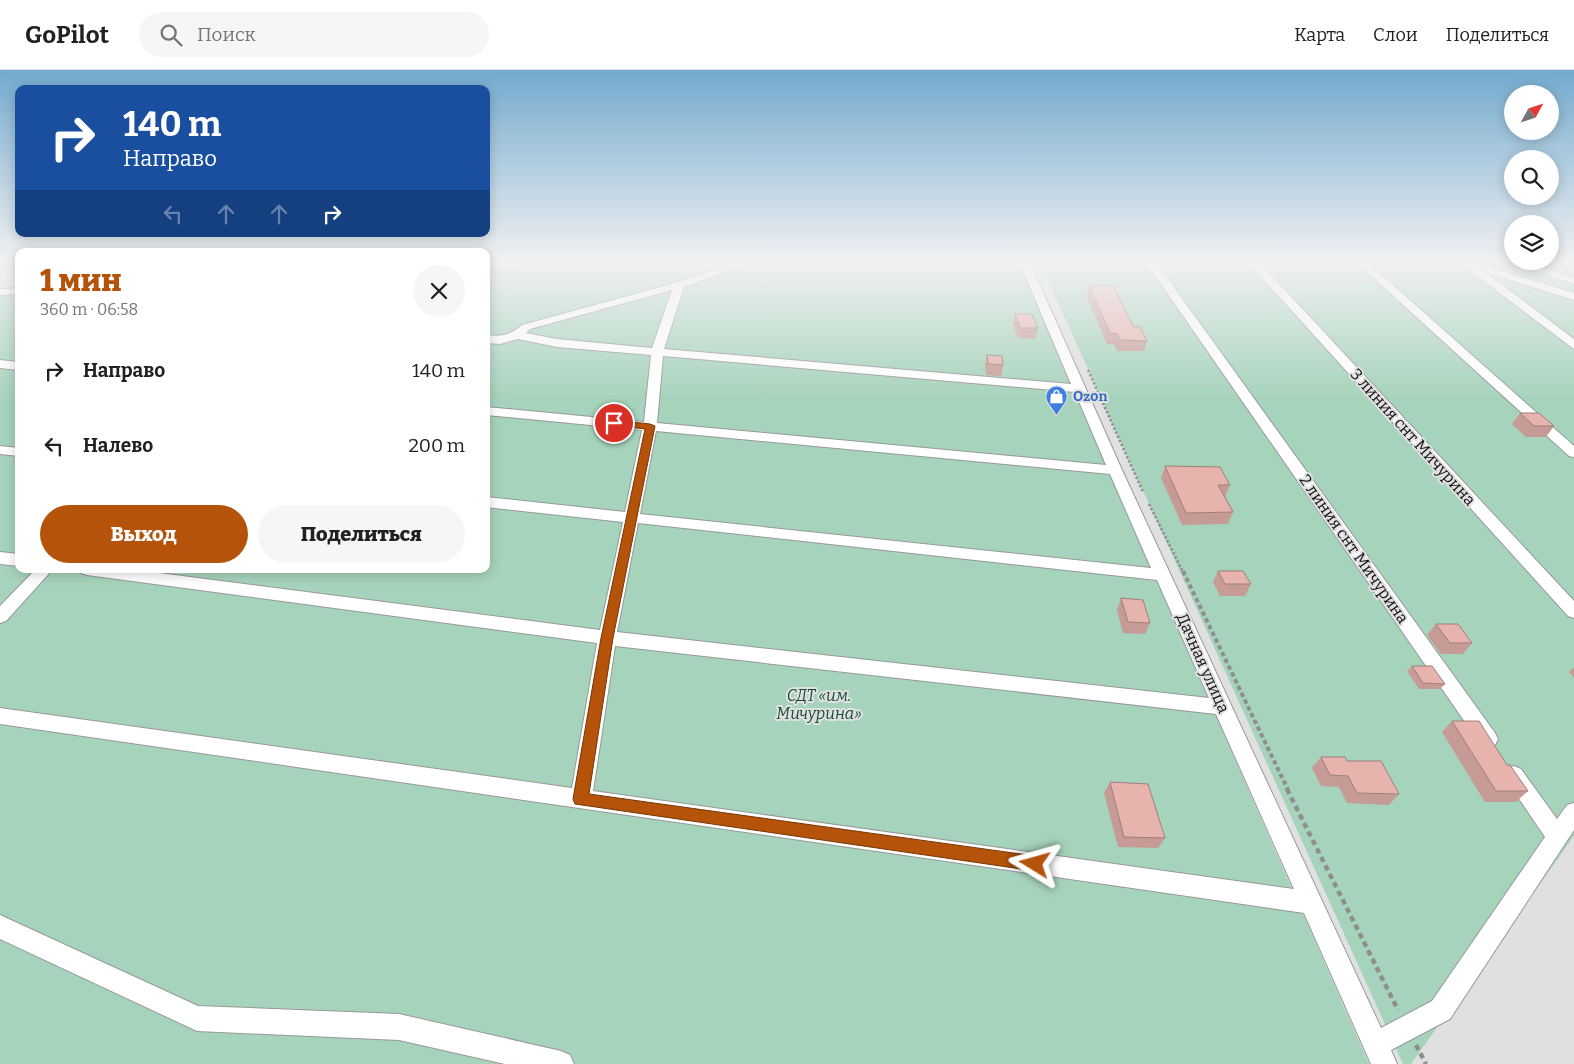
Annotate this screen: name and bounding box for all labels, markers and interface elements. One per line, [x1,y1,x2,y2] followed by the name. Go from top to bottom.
[139,12,489,57] search box
[25,21,109,49] text: GoPilot
[157,21,185,49] icon: search
[197,23,256,46] text: Поиск
[1294,24,1345,46] text: Карта
[1373,24,1418,46] text: Слои
[1446,24,1549,46] text: Поделиться
[1504,85,1559,140] north arrow
[1504,85,1559,270] map controls
[123,103,221,145] text: 140 m
[40,105,105,170] icon: right
[123,145,217,172] text: Направо
[1504,150,1559,205] button: search
[159,200,187,228] icon: left
[212,200,240,228] icon: ahead
[265,200,293,228] icon: ahead
[318,200,346,228] icon: right
[1504,215,1559,270] button: layers
[40,263,122,299] text: 1 мин
[413,265,465,317] button: close
[40,300,138,319] text: 360 m · 06:58
[40,357,68,385] icon: right
[83,359,165,382] text: Направо
[412,359,465,382] text: 140 m
[1347,365,1480,510] street label: 3 линия снт Мичурина
[1045,384,1069,415] shop icon: Ozon
[1073,388,1107,405] place label: Ozon
[593,402,635,444] pin
[600,409,628,437] icon: arrive
[40,432,68,460] icon: left
[83,434,153,457] text: Налево
[408,434,465,457] text: 200 m
[1295,471,1413,627] street label: 2 линия снт Мичурина
[40,505,248,563] button: Выход
[258,505,465,563] button: Поделиться
[1173,610,1234,716] street label: Дачная улица
[776,686,862,723] park label: СДТ «им. Мичурина»
[1008,837,1060,889] position arrow

